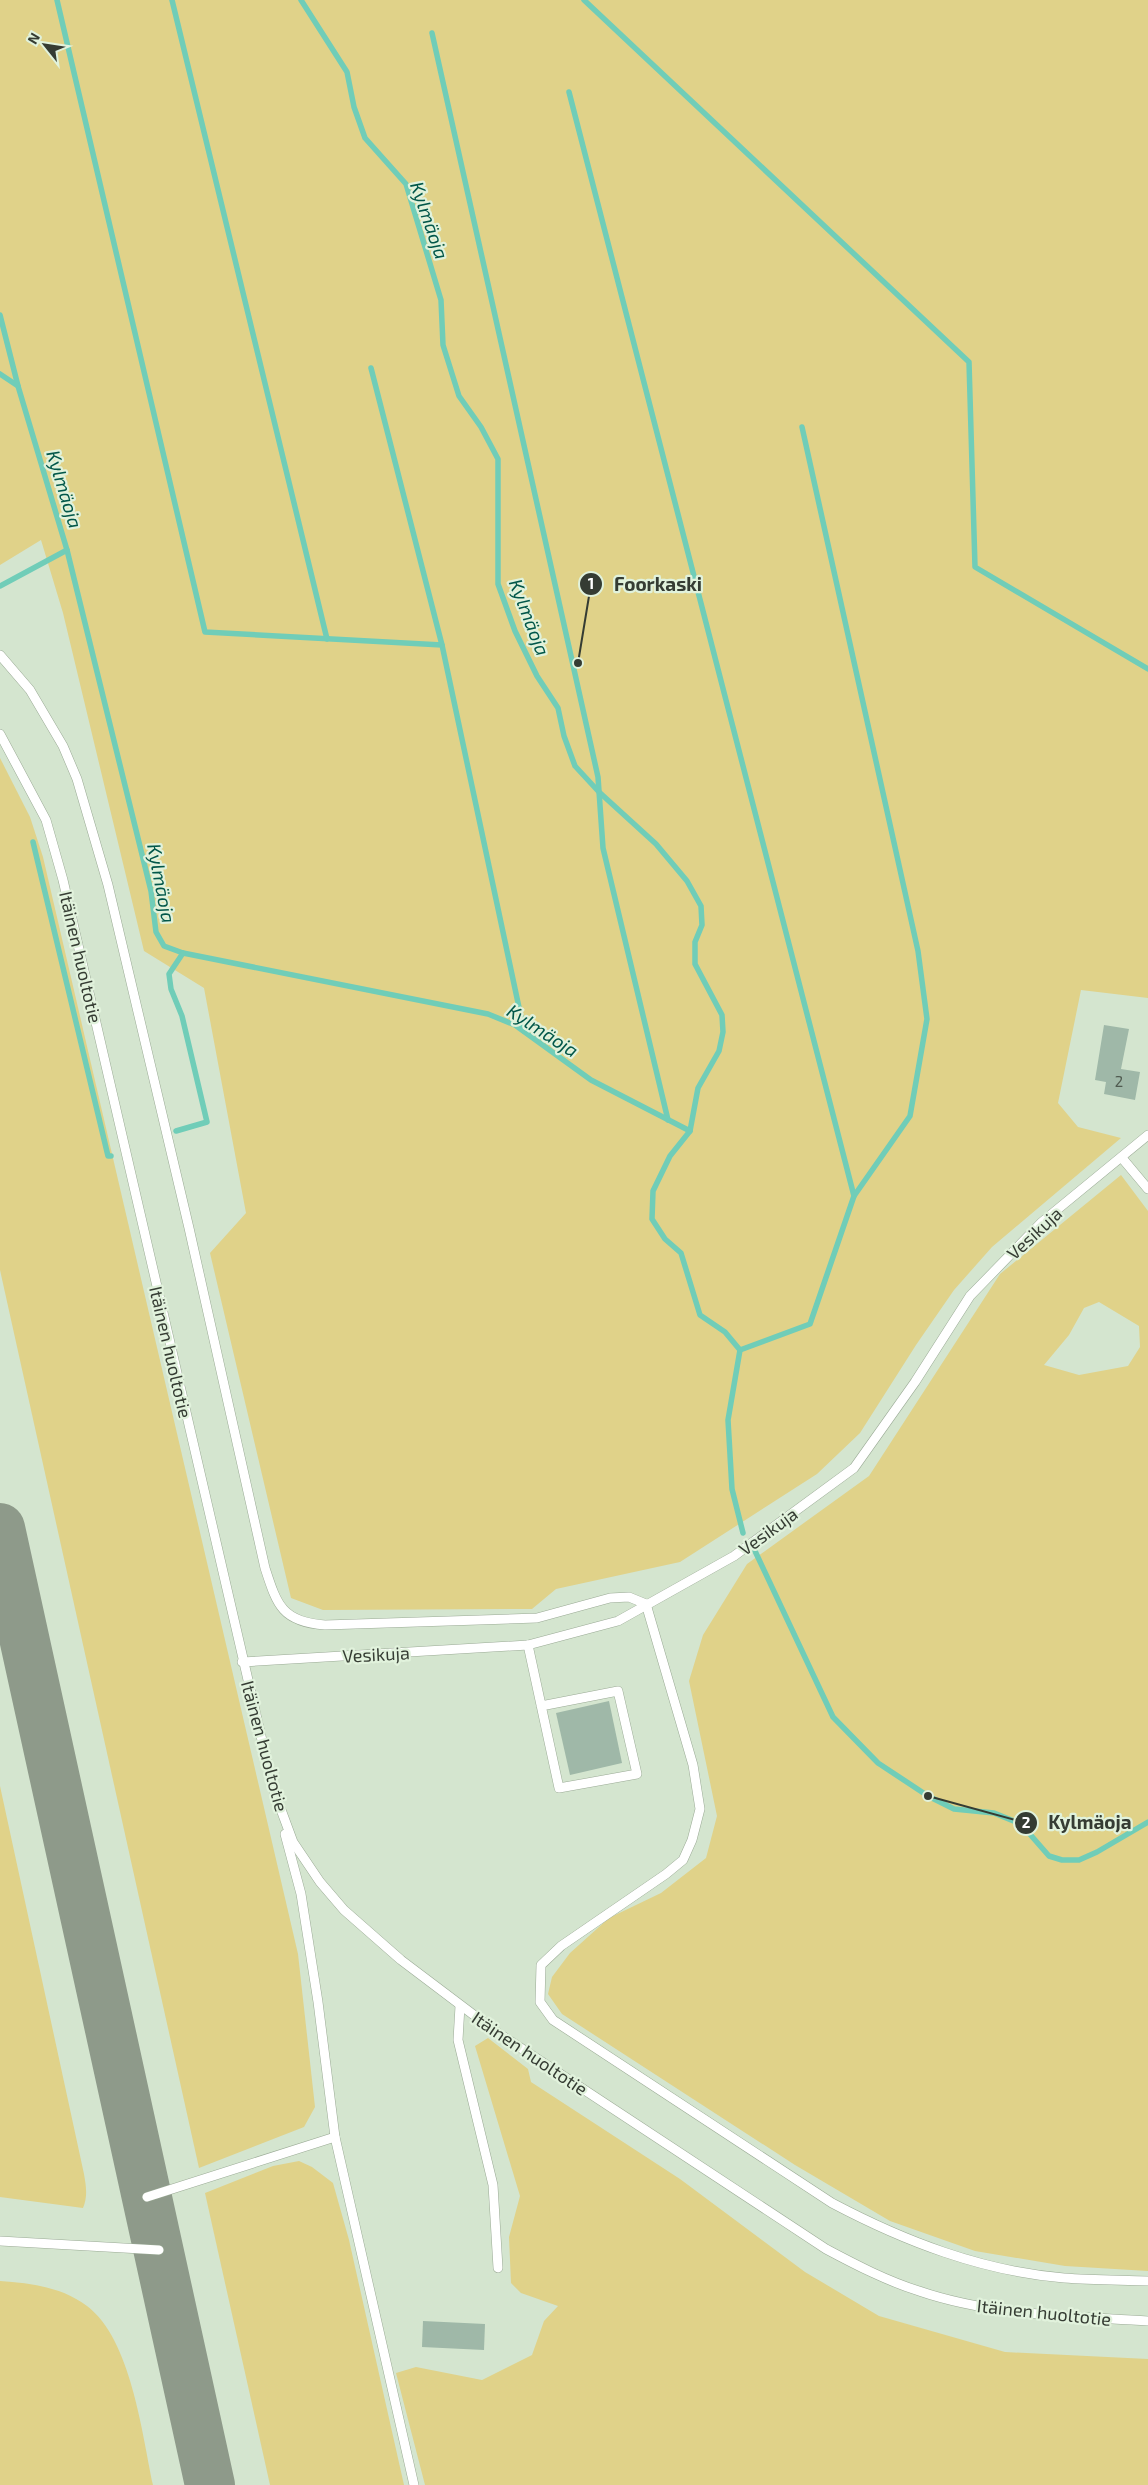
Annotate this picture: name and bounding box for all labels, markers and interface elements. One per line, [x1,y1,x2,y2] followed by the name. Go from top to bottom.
[20,20,70,70] north arrow
[23,30,43,47] text: N
[405,178,454,262] water label: Kylmäoja
[41,447,88,531] water label: Kylmäoja
[579,567,712,601] callout: Foorkaski
[614,572,702,595] text: Foorkaski
[588,574,594,592] text: 1
[504,575,555,659] water label: Kylmäoja
[142,841,181,925] water label: Kylmäoja
[55,889,107,1025] street label: Itäinen huoltotie
[502,998,583,1062] water label: Kylmäoja
[1115,1072,1123,1090] house number: 2
[1002,1202,1066,1264] street label: Vesikuja
[145,1284,197,1420] street label: Itäinen huoltotie
[734,1502,802,1560] street label: Vesikuja
[342,1641,410,1667] street label: Vesikuja
[237,1678,293,1814] street label: Itäinen huoltotie
[1013,1806,1142,1840] callout: Kylmäoja
[1048,1810,1132,1834] text: Kylmäoja
[1022,1813,1031,1831] text: 2
[468,2006,592,2100] street label: Itäinen huoltotie
[976,2294,1112,2330] street label: Itäinen huoltotie

